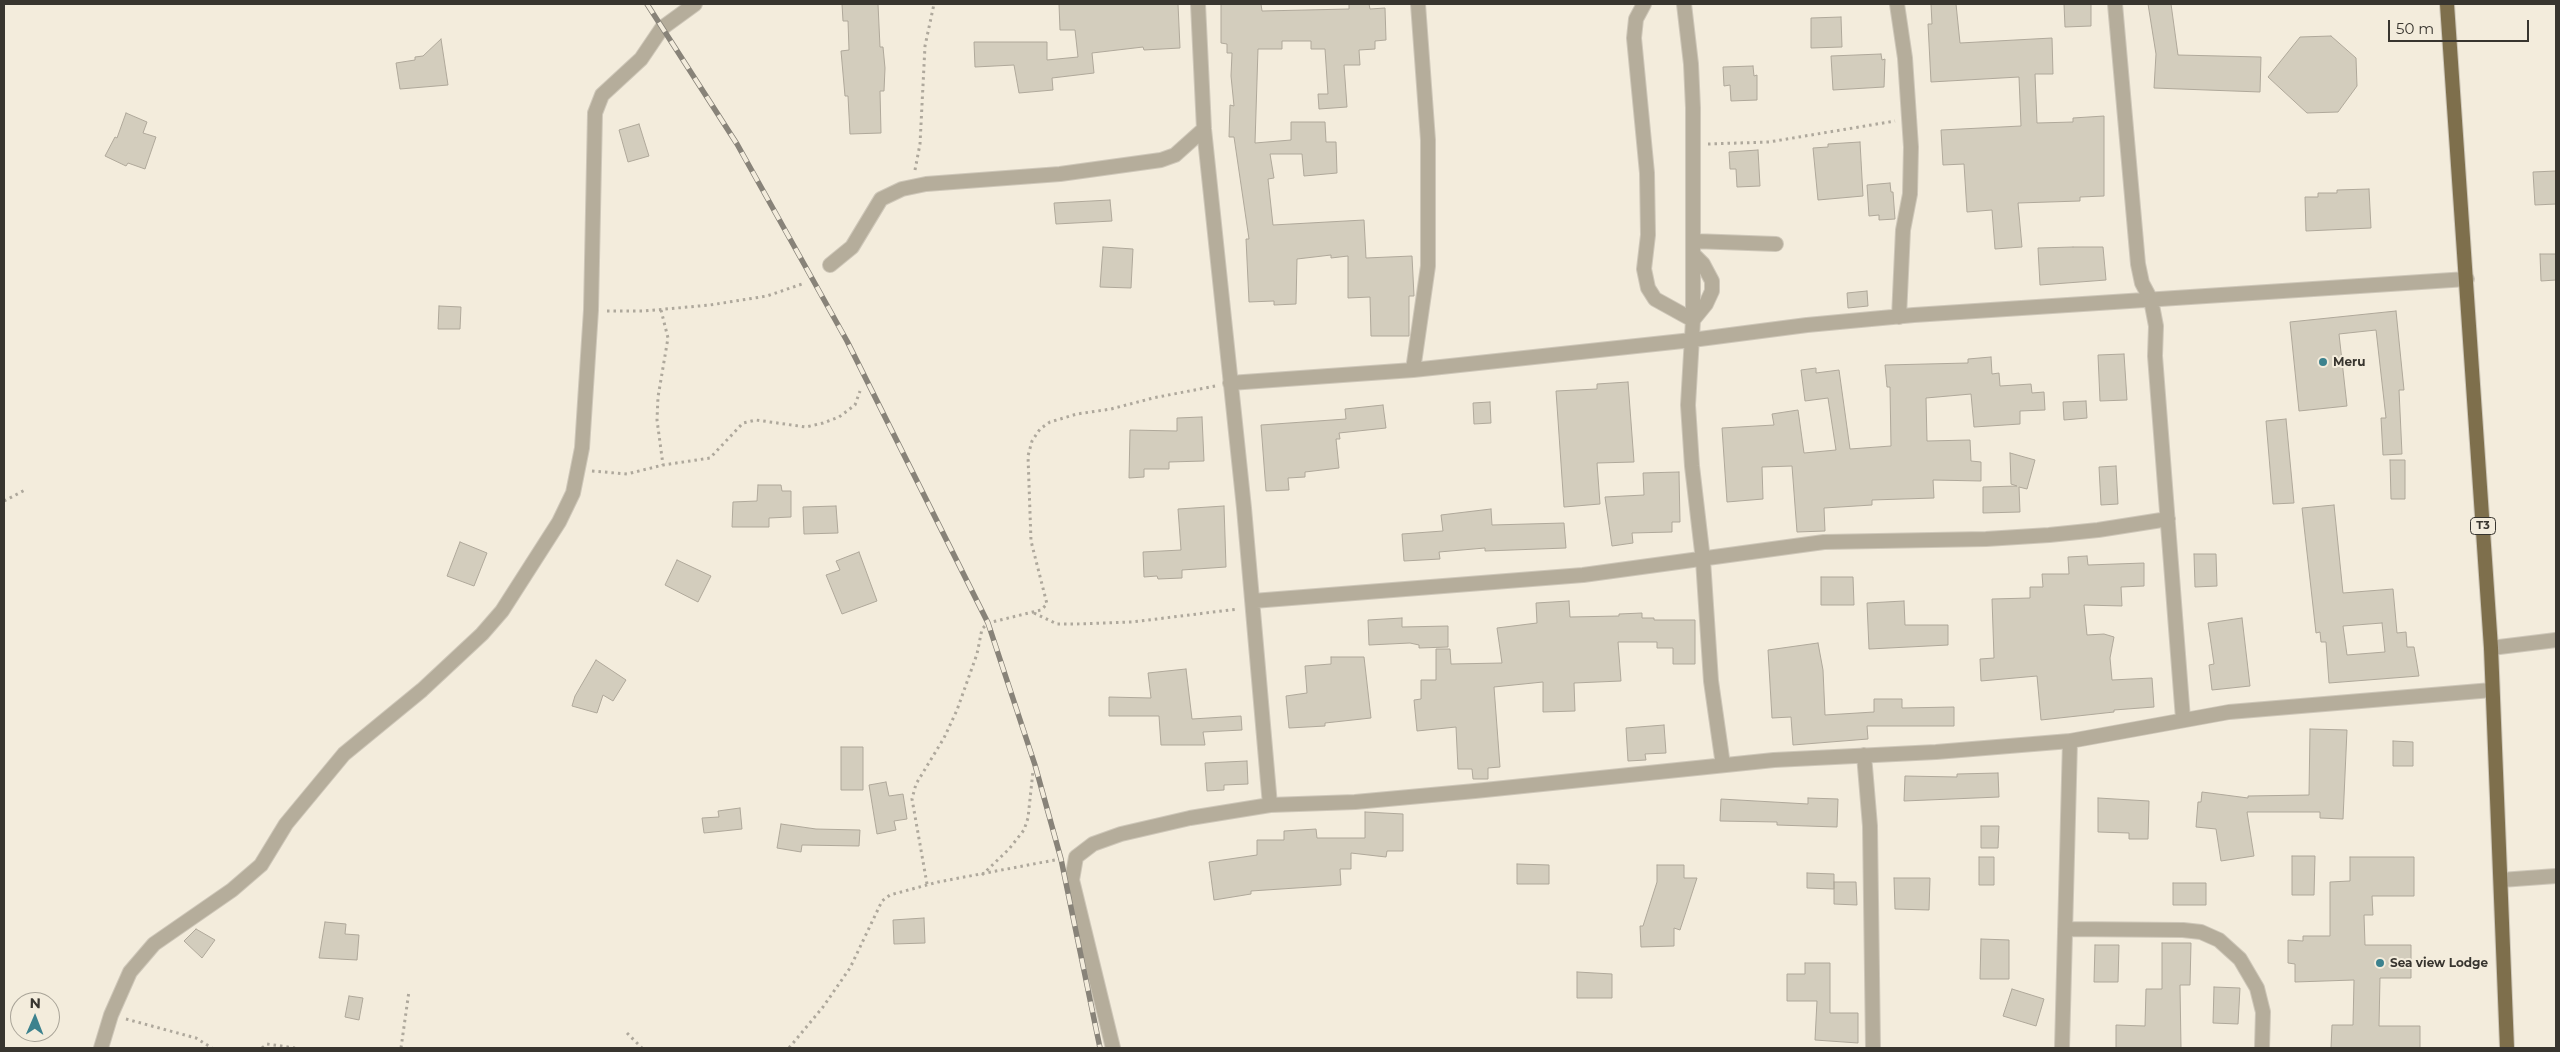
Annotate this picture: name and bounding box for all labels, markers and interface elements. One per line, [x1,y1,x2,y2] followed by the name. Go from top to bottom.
[2390,10,2531,42] scale bar
[2396,19,2434,38] text: 50 m
[2333,355,2365,369] place label: Meru
[2317,356,2329,368] marker: Meru
[2470,518,2496,534] road number: T3
[2390,956,2488,970] place label: Sea view Lodge
[2374,957,2386,969] marker: Sea view Lodge
[10,992,60,1042] north arrow
[29,994,41,1012] text: N

